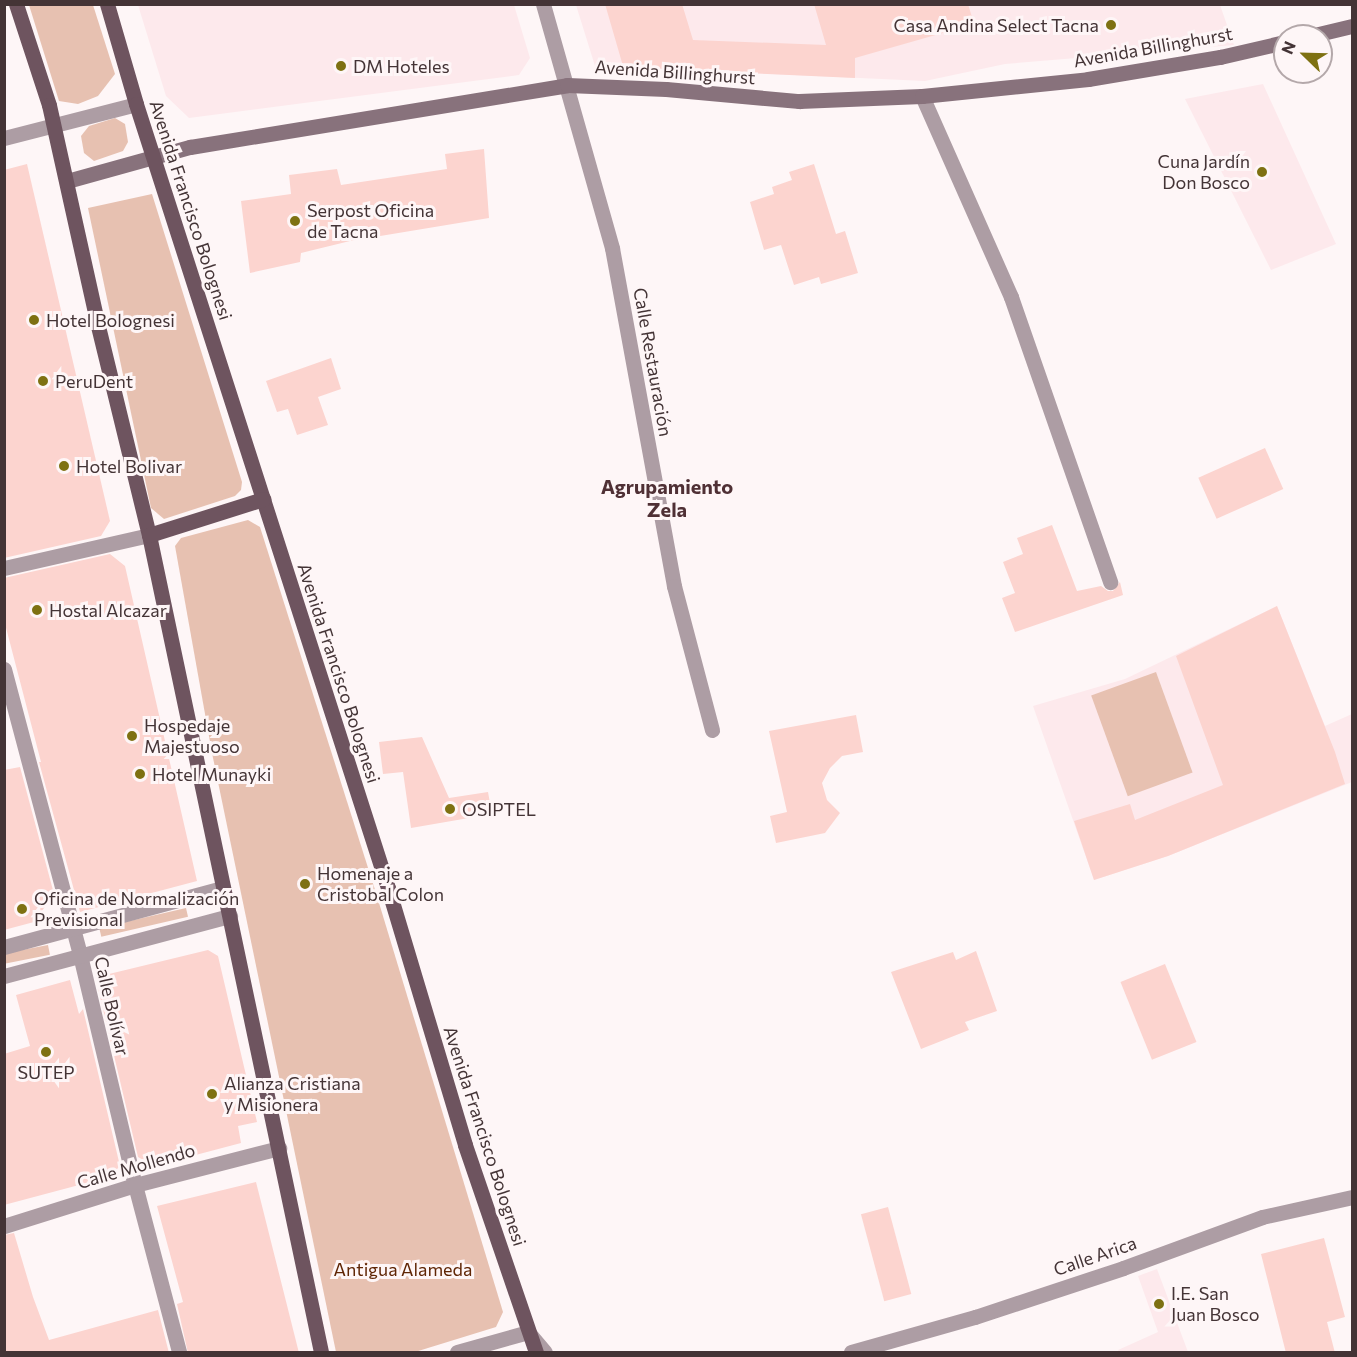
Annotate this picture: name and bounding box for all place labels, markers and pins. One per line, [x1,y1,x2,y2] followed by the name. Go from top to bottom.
[893,14,1099,36] place label: Casa Andina Select Tacna
[1104,18,1118,32] marker: Casa Andina Select Tacna
[353,55,450,77] place label: DM Hoteles
[334,59,348,73] marker: DM Hoteles
[1158,151,1250,194] place label: Cuna Jardín Don Bosco
[1255,165,1269,179] marker: Cuna Jardín Don Bosco
[307,200,434,242] place label: Serpost Oficina de Tacna
[288,214,302,228] marker: Serpost Oficina de Tacna
[46,309,175,331] place label: Hotel Bolognesi
[27,313,41,327] marker: Hotel Bolognesi
[55,370,133,392] place label: PeruDent
[36,374,50,388] marker: PeruDent
[76,455,182,477] place label: Hotel Bolivar
[57,459,71,473] marker: Hotel Bolivar
[49,599,167,621] place label: Hostal Alcazar
[30,603,44,617] marker: Hostal Alcazar
[144,715,240,758] place label: Hospedaje Majestuoso
[125,729,139,743] marker: Hospedaje Majestuoso
[152,763,271,785] place label: Hotel Munayki
[133,767,147,781] marker: Hotel Munayki
[462,798,536,820] place label: OSIPTEL
[443,802,457,816] marker: OSIPTEL
[317,863,444,906] place label: Homenaje a Cristobal Colon
[298,877,312,891] marker: Homenaje a Cristobal Colon
[34,888,239,930] place label: Oficina de Normalización Previsional
[15,902,29,916] marker: Oficina de Normalización Previsional
[39,1045,53,1059] marker: SUTEP
[17,1061,75,1083] place label: SUTEP
[224,1073,361,1116] place label: Alianza Cristiana y Misionera
[205,1087,219,1101] marker: Alianza Cristiana y Misionera
[1171,1283,1260,1326] place label: I.E. San Juan Bosco
[1152,1297,1166,1311] marker: I.E. San Juan Bosco

